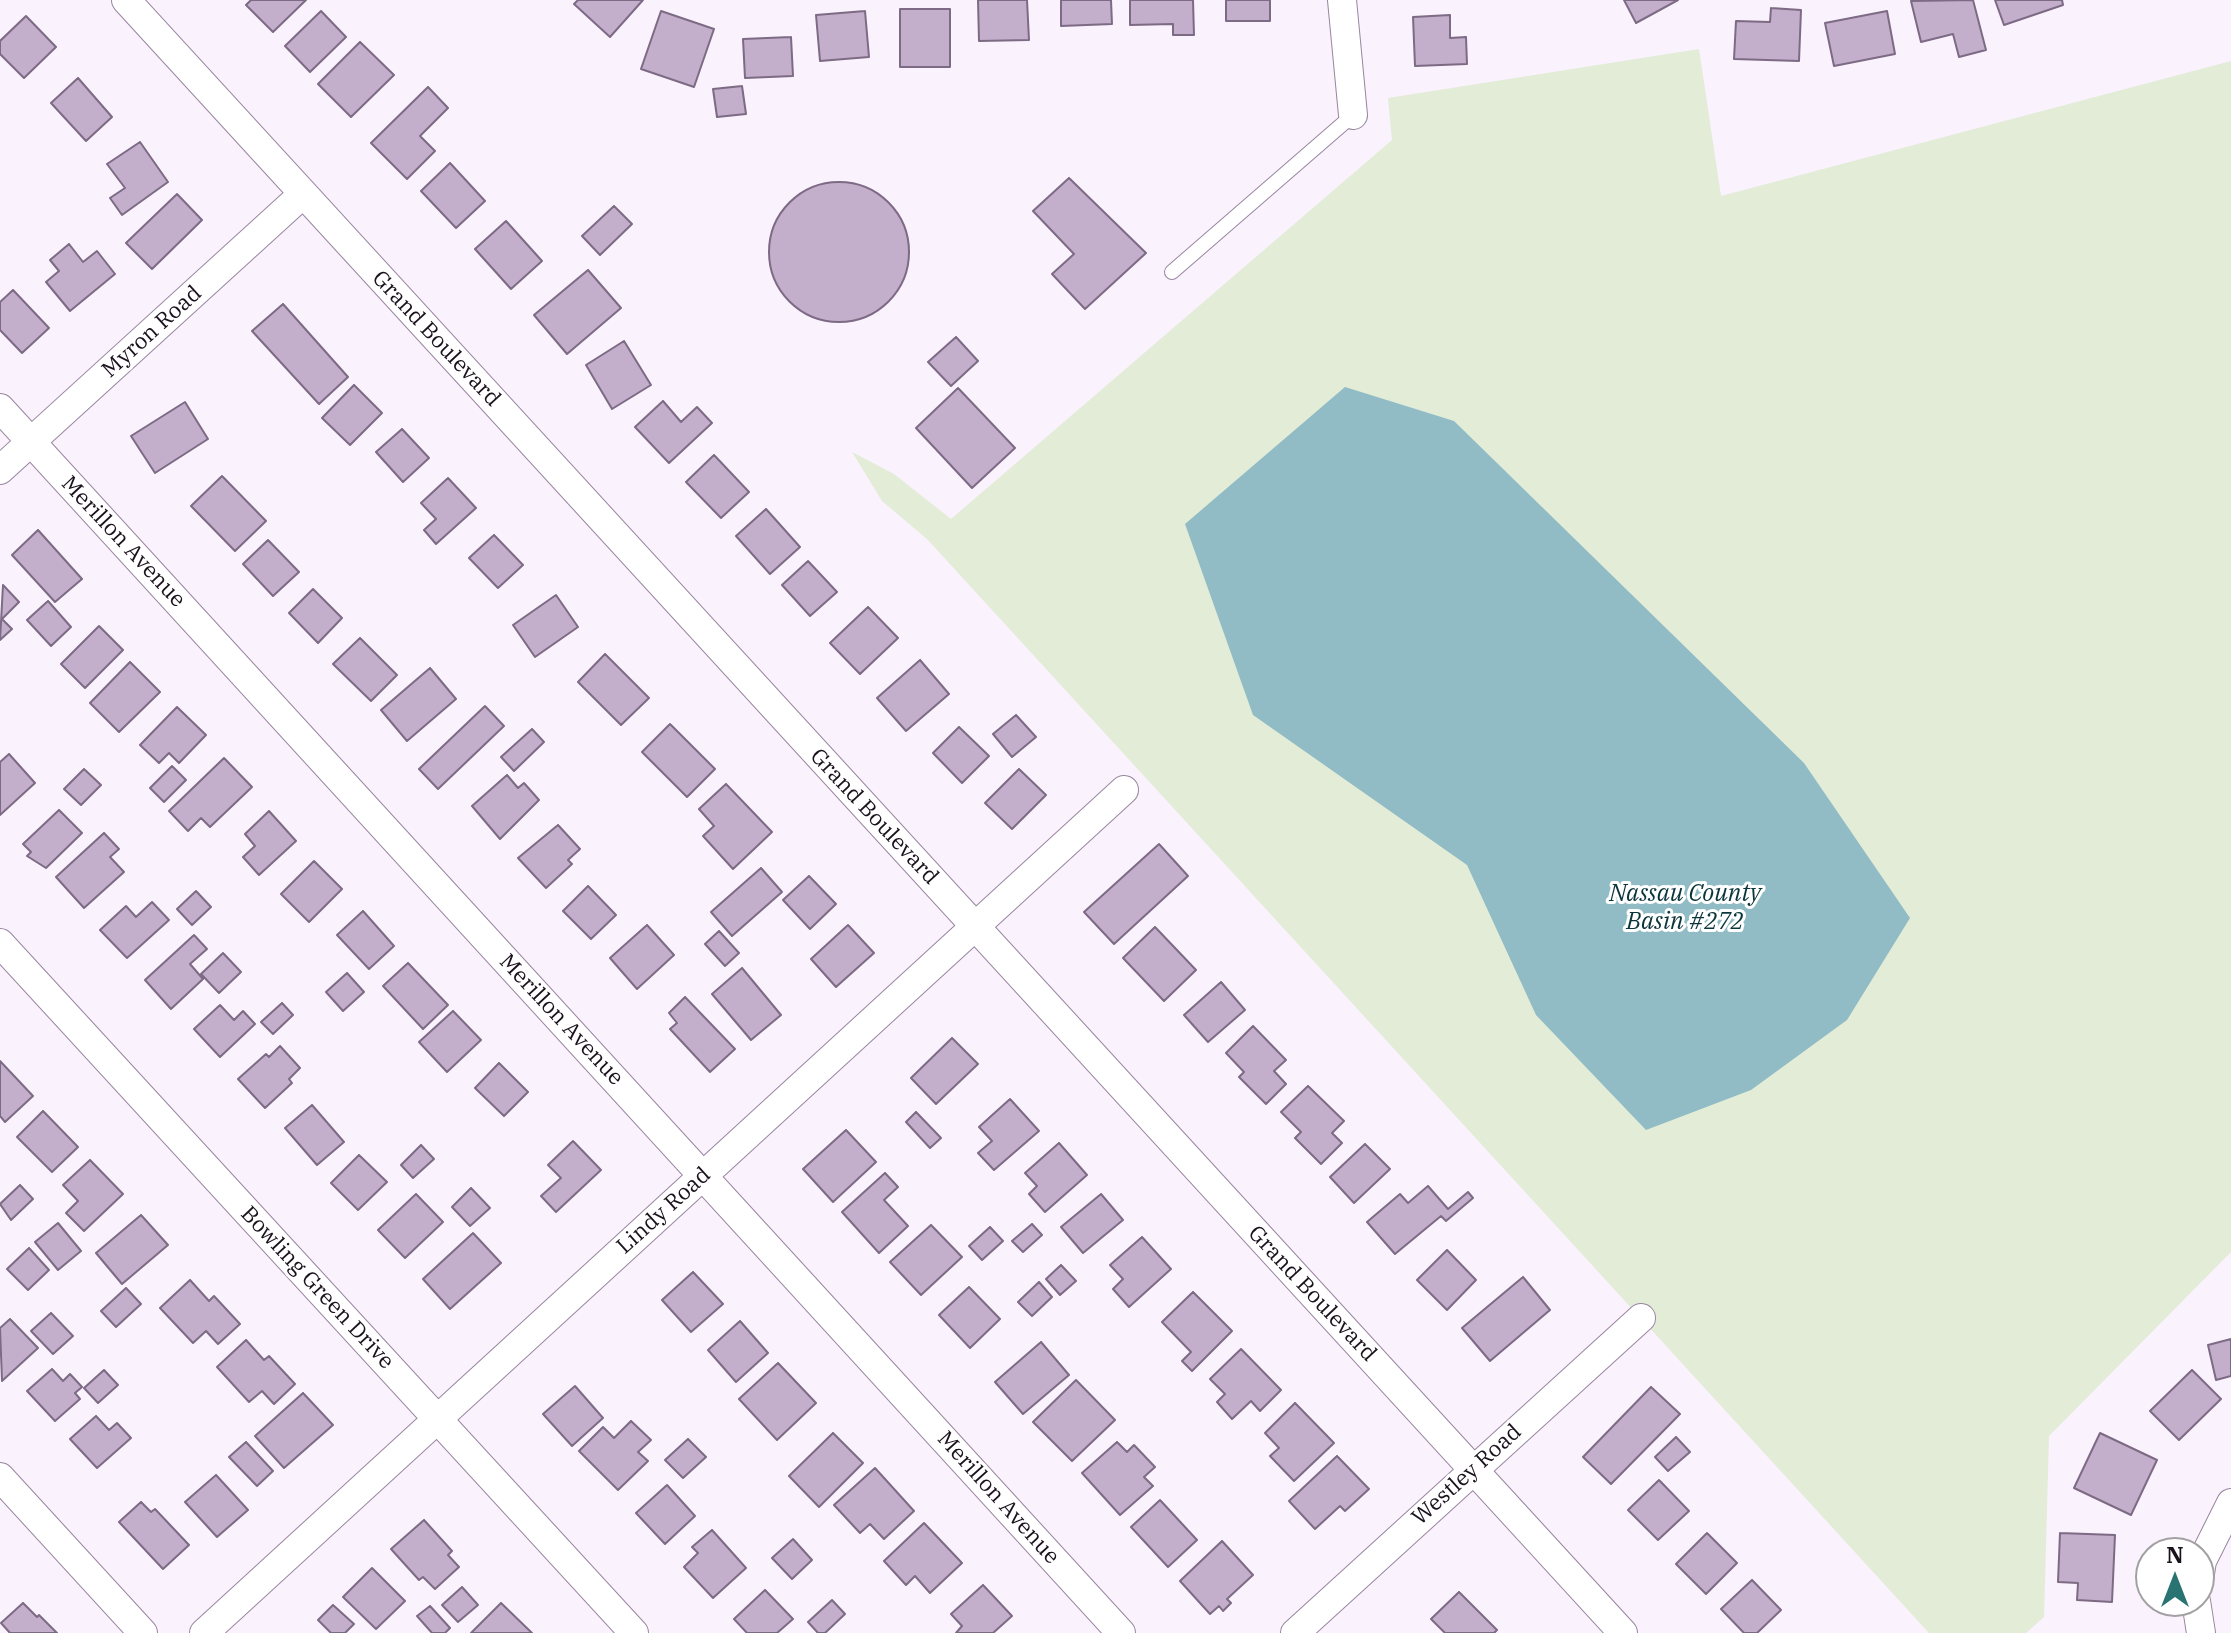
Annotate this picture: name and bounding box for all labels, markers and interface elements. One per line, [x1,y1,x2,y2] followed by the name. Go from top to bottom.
[366,266,506,412] street label: Grand Boulevard
[97,280,207,384] street label: Myron Road
[55,471,191,613] street label: Merillon Avenue
[804,744,944,890] street label: Grand Boulevard
[1609,880,1761,936] water label: Nassau County Basin #272
[493,949,629,1091] street label: Merillon Avenue
[612,1162,716,1260] street label: Lindy Road
[235,1201,399,1375] street label: Bowling Green Drive
[1242,1221,1382,1367] street label: Grand Boulevard
[1407,1419,1527,1531] street label: Westley Road
[931,1426,1065,1570] street label: Merillon Avenue
[2135,1537,2215,1617] north arrow
[2166,1540,2184,1569] text: N

